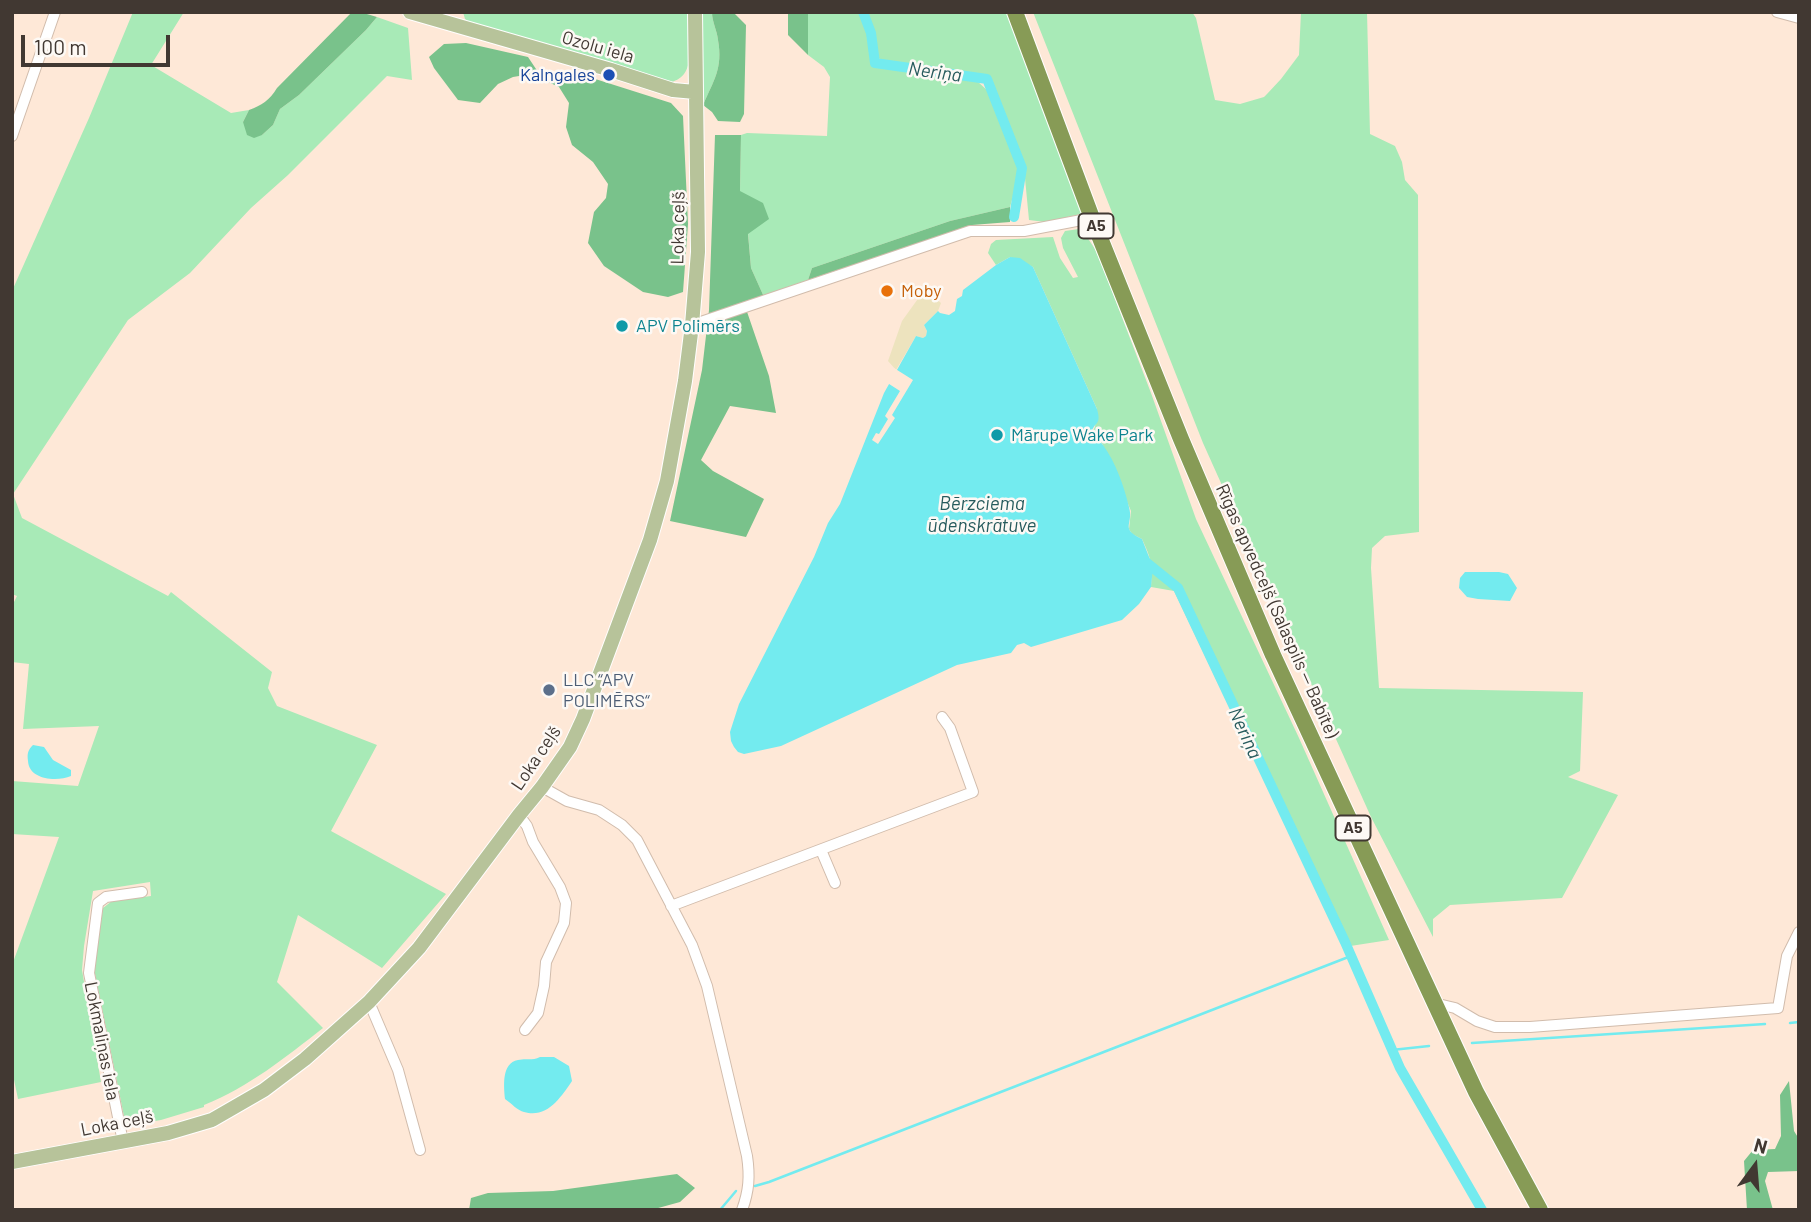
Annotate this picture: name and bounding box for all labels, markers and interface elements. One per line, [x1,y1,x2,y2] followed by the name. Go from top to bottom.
[24,21,173,65] scale bar
[559,26,637,68] street label: Ozolu iela
[34,34,87,59] text: 100 m
[907,57,963,87] water label: Neriņa
[520,64,595,86] place label: Kalngales
[601,67,617,83] marker: Kalngales
[667,191,689,265] street label: Loka ceļš
[1078,214,1114,238] road number: A5
[901,280,942,302] place label: Moby
[879,283,895,299] marker: Moby
[636,315,740,337] place label: APV Polimērs
[614,318,630,334] marker: APV Polimērs
[1011,424,1154,446] place label: Mārupe Wake Park
[989,427,1005,443] marker: Mārupe Wake Park
[1211,481,1343,741] street label: Rīgas apvedceļš (Salaspils — Babīte)
[928,493,1036,537] water label: Bērzciema ūdenskrātuve
[563,669,650,712] place label: LLC “APV POLIMĒRS“
[541,682,557,698] marker: LLC “APV POLIMĒRS“
[1223,704,1267,762] water label: Neriņa
[507,722,565,794] street label: Loka ceļš
[1336,816,1370,841] road number: A5
[80,980,124,1102] street label: Lokmaliņas iela
[79,1105,155,1141] street label: Loka ceļš
[1720,1131,1790,1201] north arrow
[1752,1133,1770,1158] text: N

